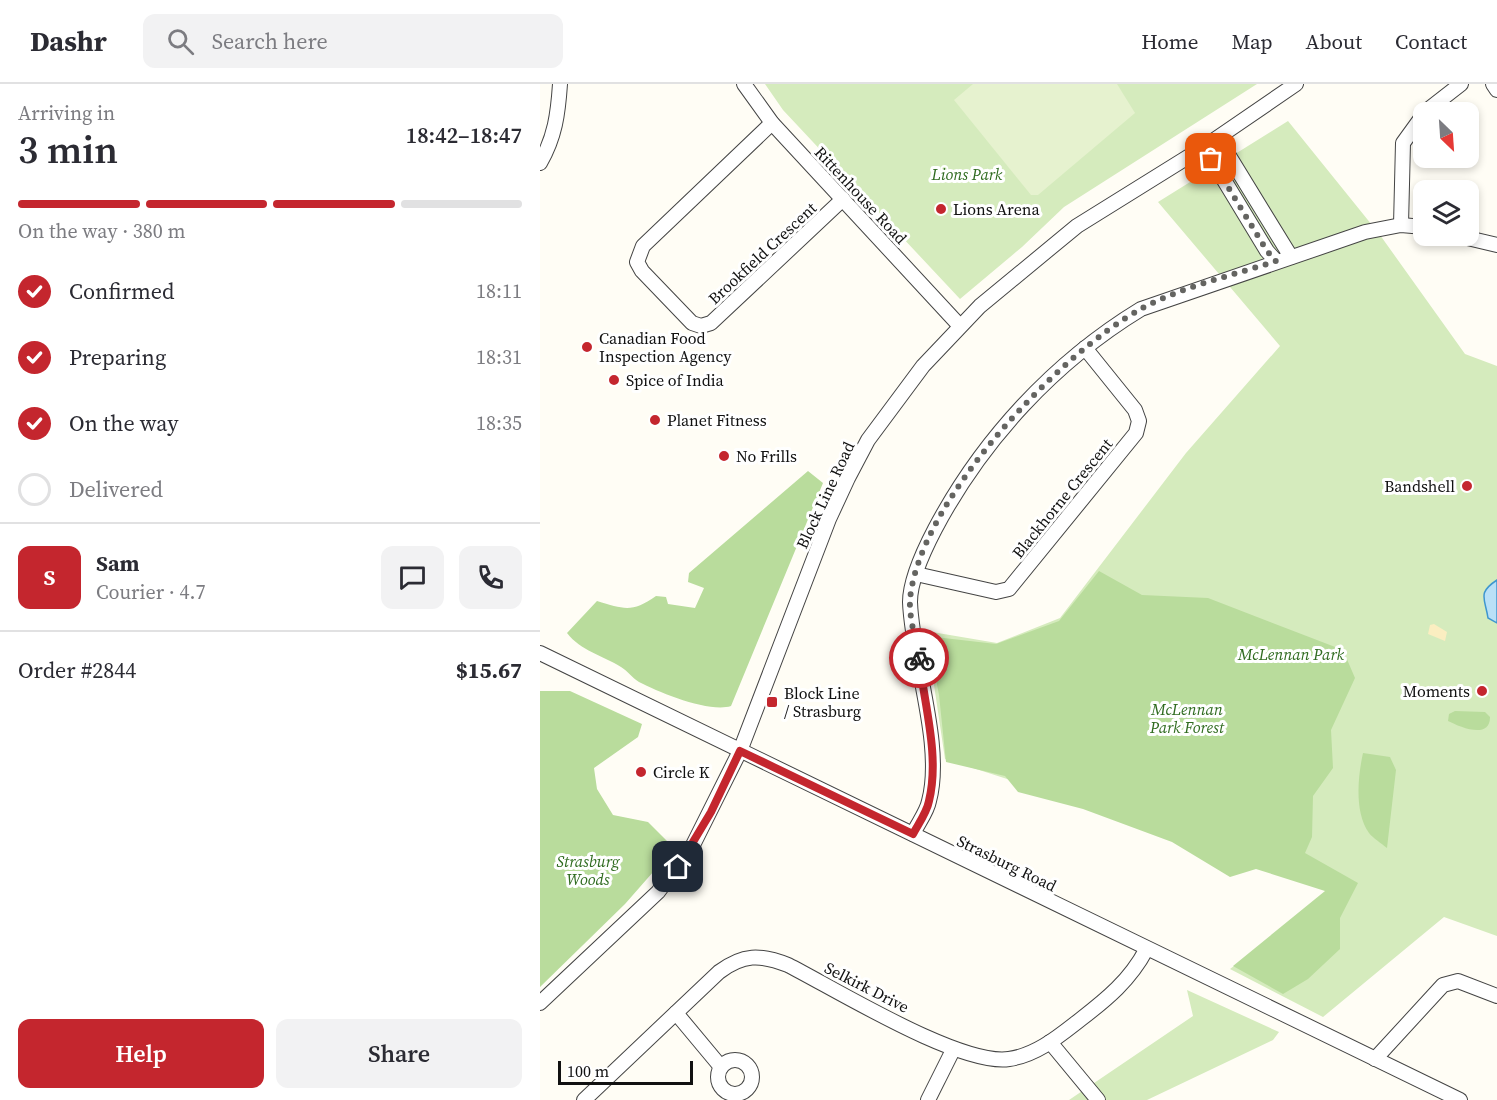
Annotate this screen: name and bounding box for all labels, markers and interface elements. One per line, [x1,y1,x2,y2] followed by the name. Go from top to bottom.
[143,14,563,68] search box
[30,22,107,60] text: Dashr
[164,25,197,58] icon: search
[212,26,328,56] text: Search here
[1141,27,1199,56] text: Home
[1232,27,1273,56] text: Map
[1306,27,1362,56] text: About
[1395,27,1467,56] text: Contact
[18,99,115,127] text: Arriving in
[1413,102,1479,168] north arrow
[1413,102,1479,246] map controls
[406,120,522,150] text: 18:42–18:47
[18,123,118,176] text: 3 min
[1185,133,1236,184] pin
[810,141,912,249] street label: Rittenhouse Road
[1194,142,1227,175] icon: bag
[931,163,1003,185] park label: Lions Park
[1413,180,1479,246] button: layers
[703,196,822,309] street label: Brookfield Crescent
[953,198,1041,220] place label: Lions Arena
[934,202,948,216] marker: Lions Arena
[18,217,185,245] text: On the way · 380 m
[18,275,51,308] icon: check
[69,276,174,306] text: Confirmed
[476,277,522,305] text: 18:11
[599,327,732,367] place label: Canadian Food Inspection Agency
[580,340,594,354] marker: Canadian Food Inspection Agency
[18,341,51,374] icon: check
[69,342,166,372] text: Preparing
[476,343,522,371] text: 18:31
[626,369,724,391] place label: Spice of India
[607,373,621,387] marker: Spice of India
[18,407,51,440] icon: check
[69,408,178,438] text: On the way
[476,409,522,437] text: 18:35
[667,409,767,431] place label: Planet Fitness
[648,413,662,427] marker: Planet Fitness
[1007,433,1118,563] street label: Blackhorne Crescent
[791,438,859,552] street label: Block Line Road
[736,445,797,467] place label: No Frills
[717,449,731,463] marker: No Frills
[69,474,163,504] text: Delivered
[1384,475,1455,497] place label: Bandshell
[1460,479,1474,493] marker: Bandshell
[381,546,444,609] button: chat
[459,546,522,609] button: phone
[96,548,140,578] text: Sam
[44,562,55,592] text: S
[96,578,205,606] text: Courier · 4.7
[889,628,949,688] courier
[903,642,936,675] icon: bike
[1237,643,1344,665] park label: McLennan Park
[18,655,136,685] text: Order #2844
[456,655,522,685] text: $15.67
[1403,680,1470,702] place label: Moments
[784,682,861,722] place label: Block Line / Strasburg
[1475,684,1489,698] marker: Moments
[765,695,779,709] marker: Block Line / Strasburg
[1149,698,1225,738] park label: McLennan Park Forest
[653,761,710,783] place label: Circle K
[634,765,648,779] marker: Circle K
[954,829,1060,897] street label: Strasburg Road
[652,841,703,892] pin
[556,850,621,890] park label: Strasburg Woods
[661,850,694,883] icon: home
[821,956,913,1018] street label: Selkirk Drive
[18,1019,264,1088] button: Help
[276,1019,522,1088] button: Share
[558,1058,693,1086] scale bar
[567,1060,609,1082] text: 100 m

